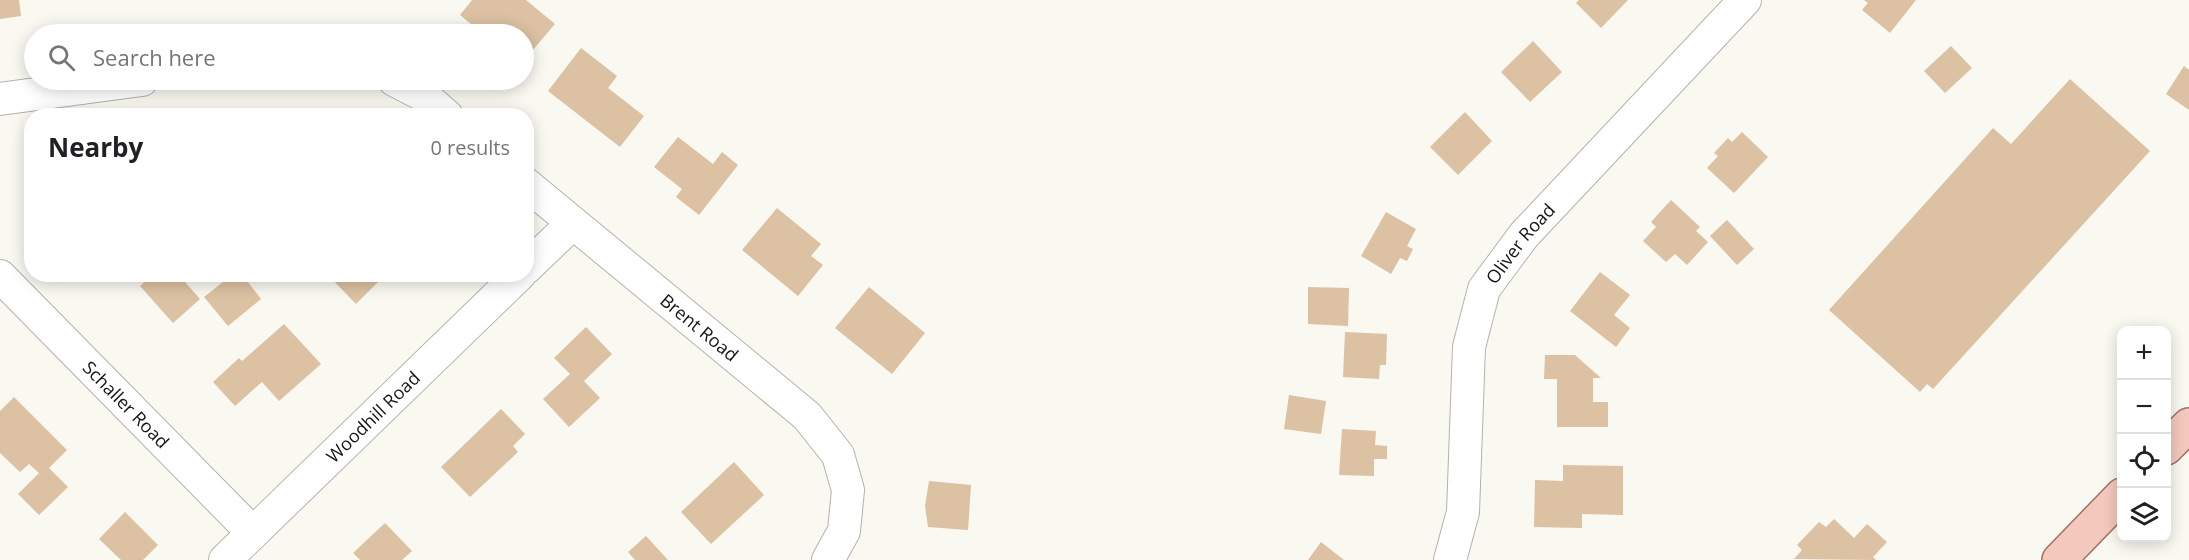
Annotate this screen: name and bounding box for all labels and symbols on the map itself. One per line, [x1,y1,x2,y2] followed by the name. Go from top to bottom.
[1480,198,1560,288] street label: Oliver Road
[656,288,743,367] street label: Brent Road
[78,355,175,453] street label: Schaller Road
[321,366,425,468] street label: Woodhill Road

